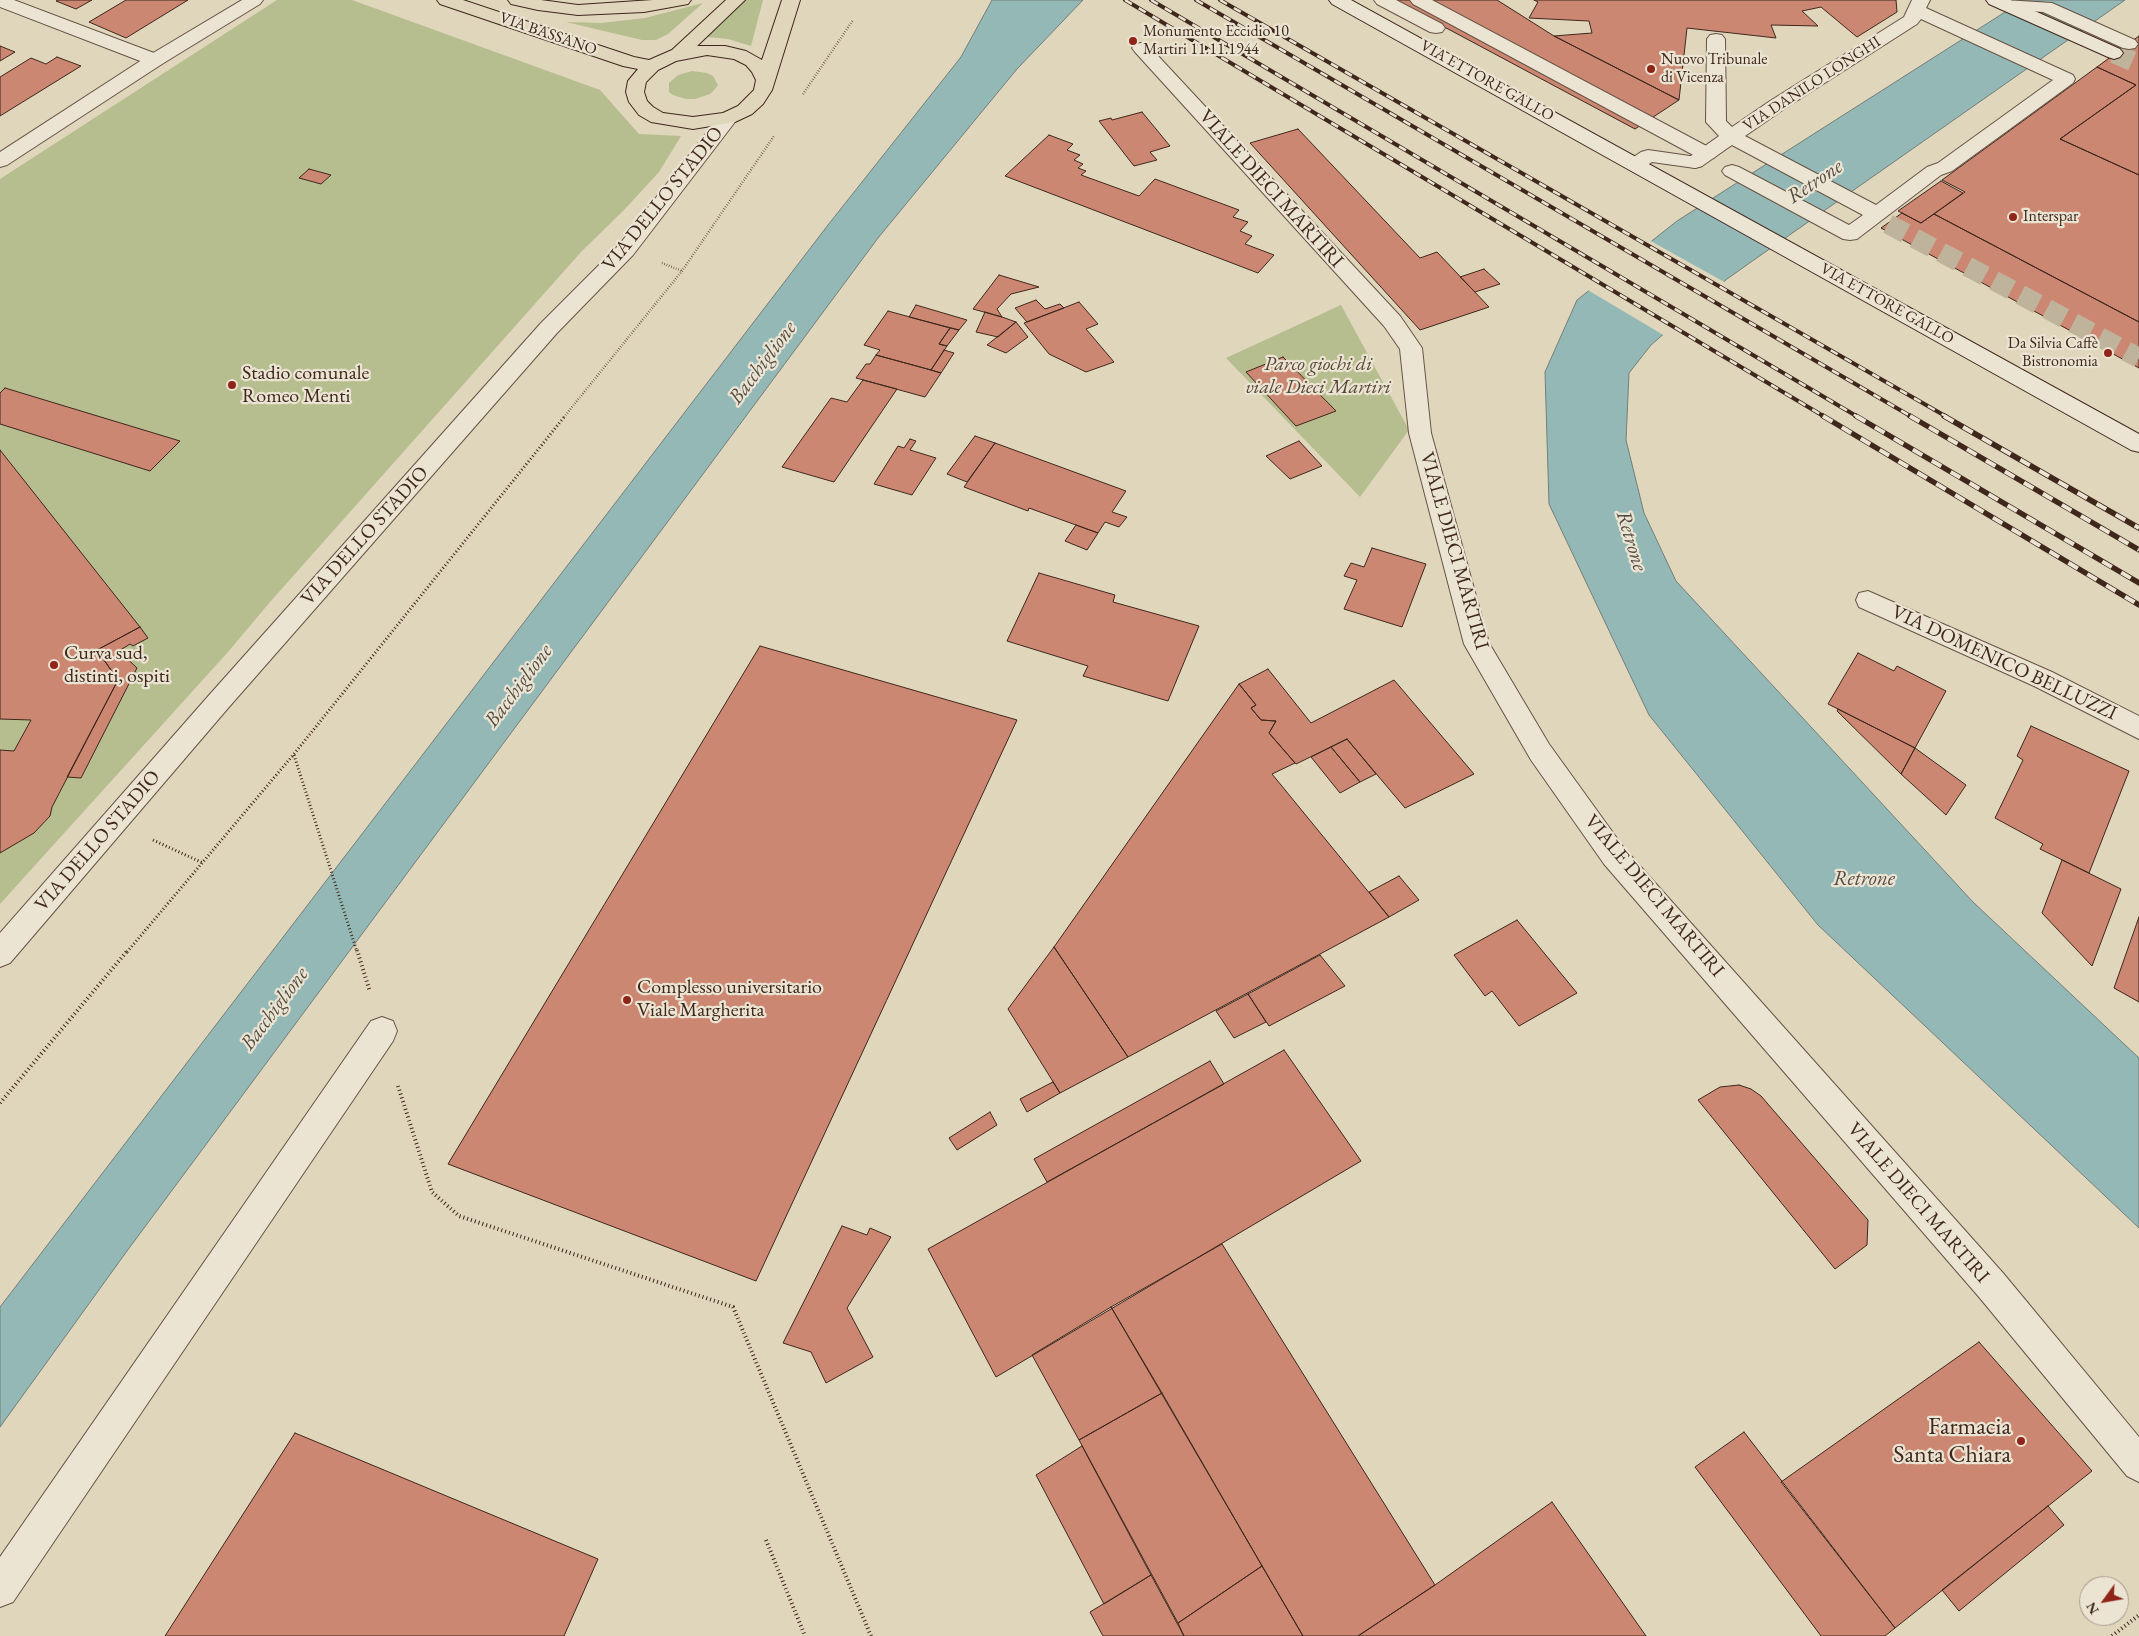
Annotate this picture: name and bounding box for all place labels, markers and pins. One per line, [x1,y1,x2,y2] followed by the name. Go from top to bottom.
[1143,22,1289,60] place label: Monumento Eccidio 10 Martiri 11.11.1944
[1127,35,1139,47] marker: Monumento Eccidio 10 Martiri 11.11.1944
[1661,50,1767,88] place label: Nuovo Tribunale di Vicenza
[1645,63,1657,75] marker: Nuovo Tribunale di Vicenza
[2023,207,2078,227] place label: Interspar
[2007,211,2019,223] marker: Interspar
[2008,334,2098,372] place label: Da Silvia Caffè Bistronomia
[2102,347,2114,359] marker: Da Silvia Caffè Bistronomia
[242,362,369,409] place label: Stadio comunale Romeo Menti
[226,379,238,391] marker: Stadio comunale Romeo Menti
[64,642,170,689] place label: Curva sud, distinti, ospiti
[48,659,60,671] marker: Curva sud, distinti, ospiti
[637,976,822,1023] place label: Complesso universitario Viale Margherita
[621,994,633,1006] marker: Complesso universitario Viale Margherita
[1893,1413,2011,1469] place label: Farmacia Santa Chiara
[2015,1435,2027,1447] marker: Farmacia Santa Chiara

